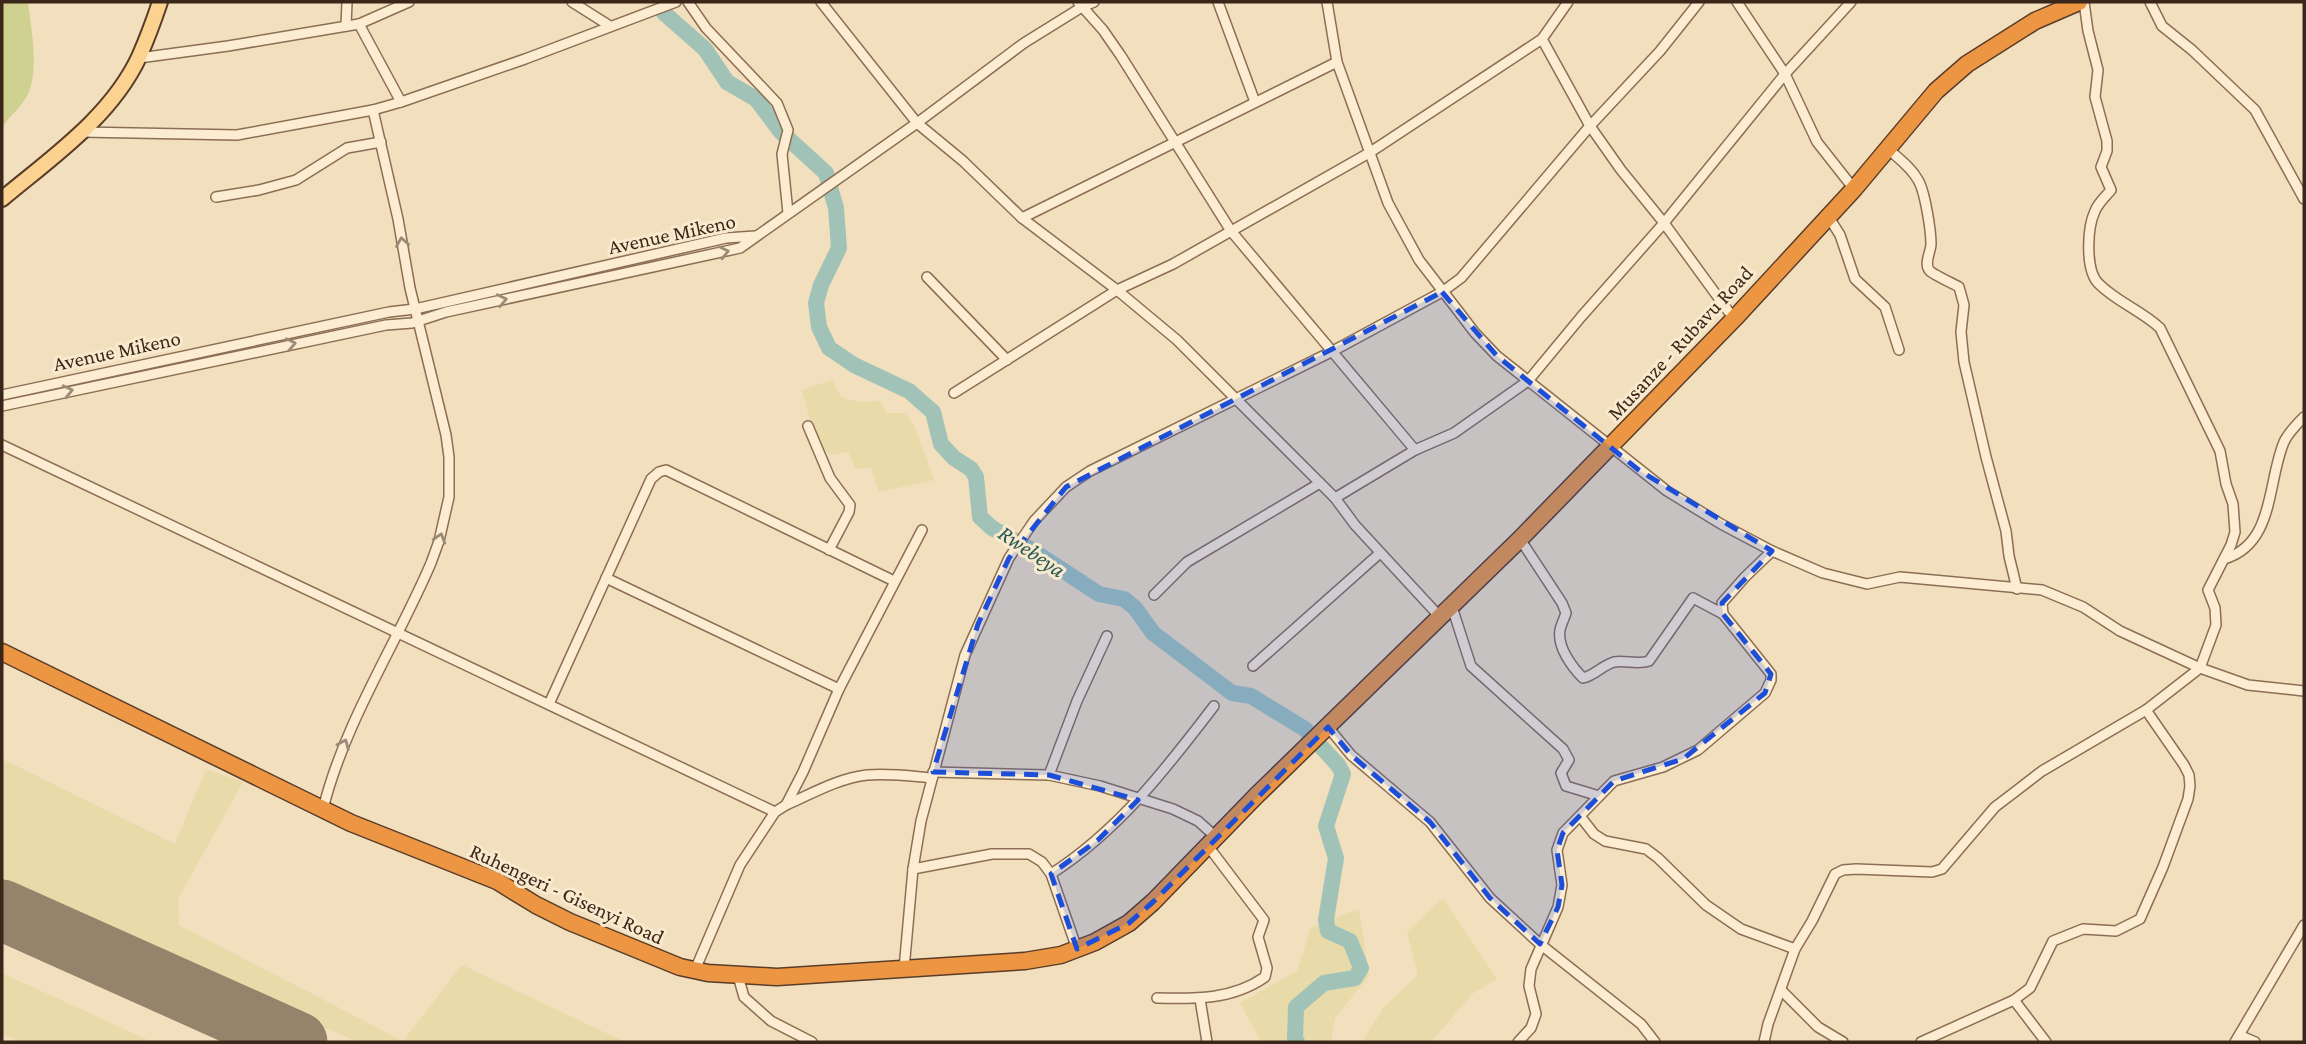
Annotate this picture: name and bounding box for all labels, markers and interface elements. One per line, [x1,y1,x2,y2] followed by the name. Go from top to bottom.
[606,209,738,259] street label: Avenue Mikeno
[395,236,410,248] one-way arrow
[718,246,730,260] one-way arrow
[1602,261,1758,425] street label: Musanze - Rubavu Road
[496,293,508,308] one-way arrow
[51,326,183,376] street label: Avenue Mikeno
[285,338,297,353] one-way arrow
[62,385,74,400] one-way arrow
[994,519,1071,583] water label: Rwebeya
[431,532,446,544] one-way arrow
[336,739,350,751] one-way arrow
[466,838,668,950] street label: Ruhengeri - Gisenyi Road

